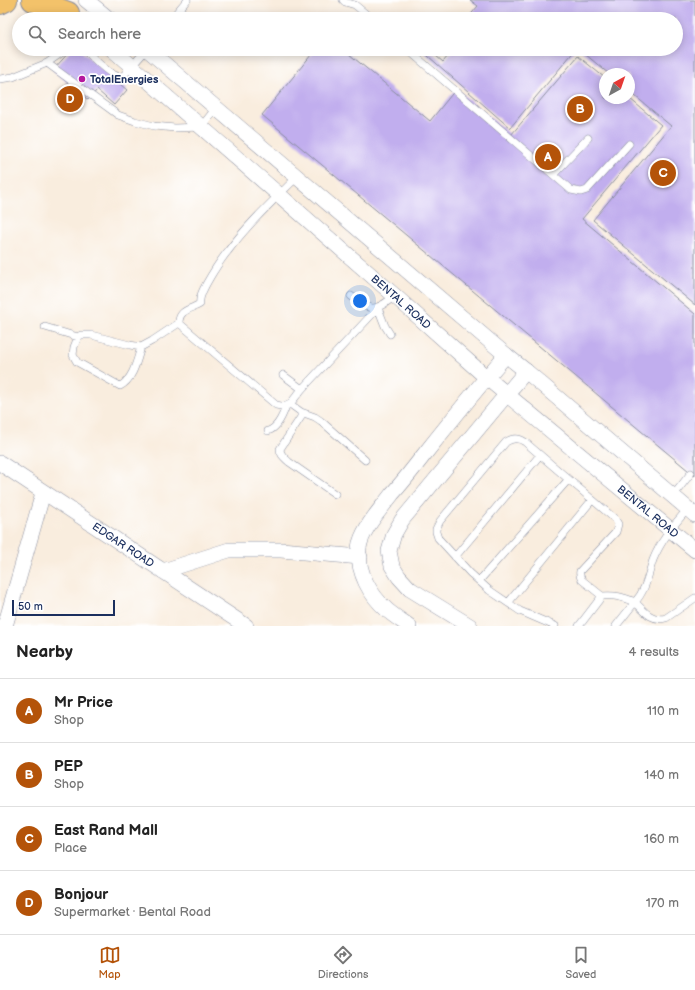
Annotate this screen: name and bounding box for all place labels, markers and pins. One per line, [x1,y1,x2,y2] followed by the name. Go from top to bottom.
[90,73,159,86] place label: TotalEnergies
[77,74,87,84] marker: TotalEnergies
[57,84,83,114] pin: D
[567,94,593,124] pin: B
[535,142,561,172] pin: A
[650,158,676,188] pin: C

